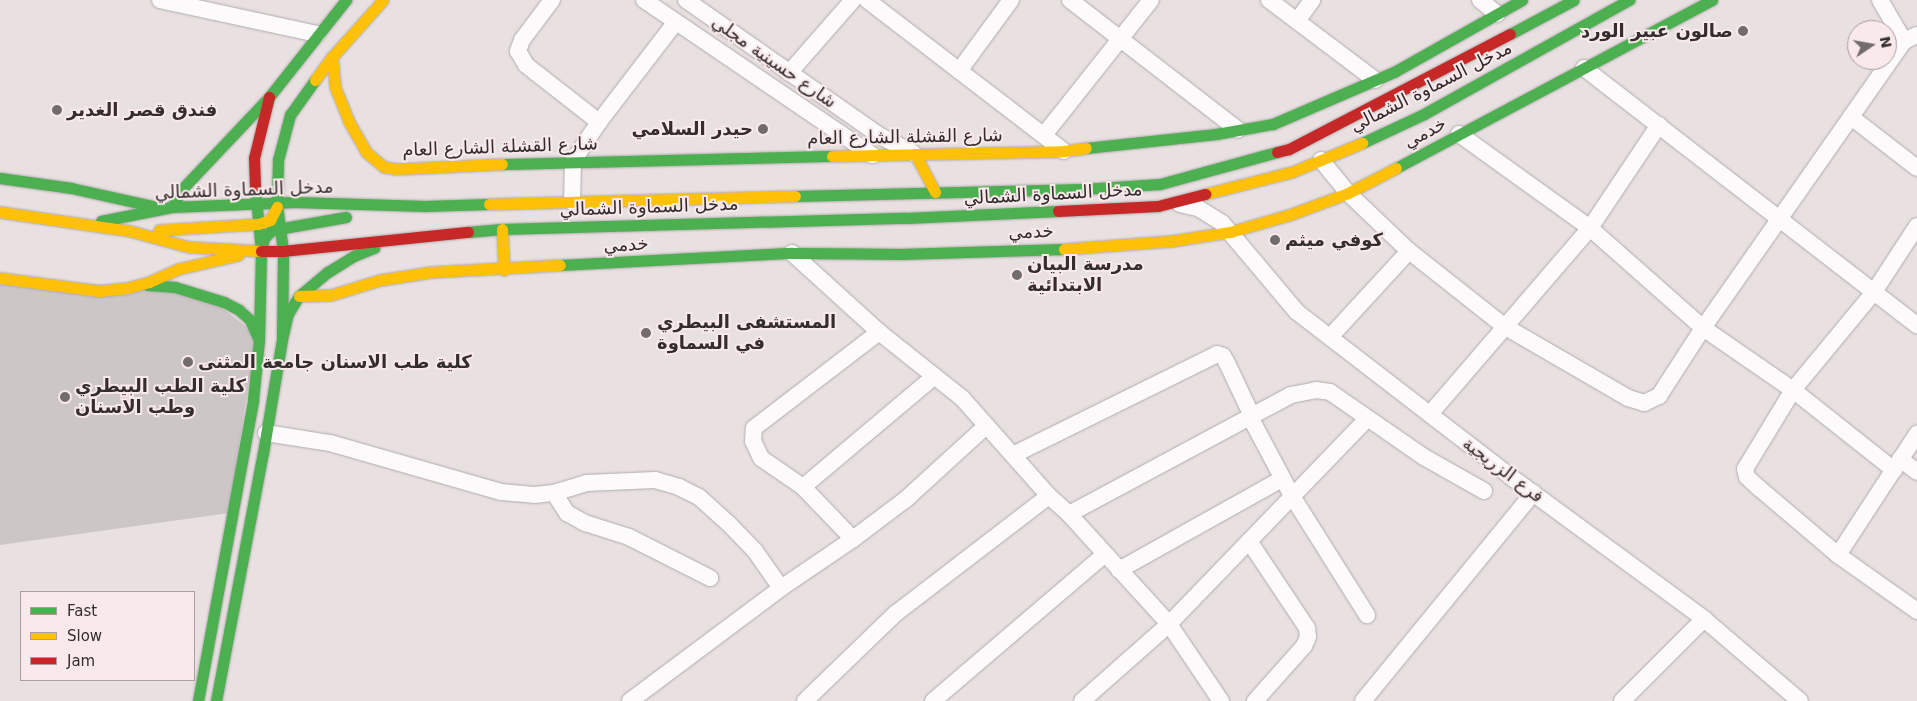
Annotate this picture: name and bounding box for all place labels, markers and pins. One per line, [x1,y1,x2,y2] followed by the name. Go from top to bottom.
[1581,20,1733,42] place label: صالون عبير الورد
[1737,25,1749,37] marker: صالون عبير الورد
[67,99,217,121] place label: فندق قصر الغدير
[51,104,63,116] marker: فندق قصر الغدير
[631,118,753,140] place label: حيدر السلامي
[757,123,769,135] marker: حيدر السلامي
[1285,229,1383,251] place label: كوفي ميثم
[1269,234,1281,246] marker: كوفي ميثم
[1027,254,1144,296] place label: مدرسة البيان الابتدائية
[1011,269,1023,281] marker: مدرسة البيان الابتدائية
[657,312,836,354] place label: المستشفى البيطري في السماوة
[639,326,653,340] marker: المستشفى البيطري في السماوة
[198,351,472,373] place label: كلية طب الاسنان جامعة المثنى
[182,356,194,368] marker: كلية طب الاسنان جامعة المثنى
[75,376,246,418] place label: كلية الطب البيطري وطب الاسنان
[59,391,71,403] marker: كلية الطب البيطري وطب الاسنان

